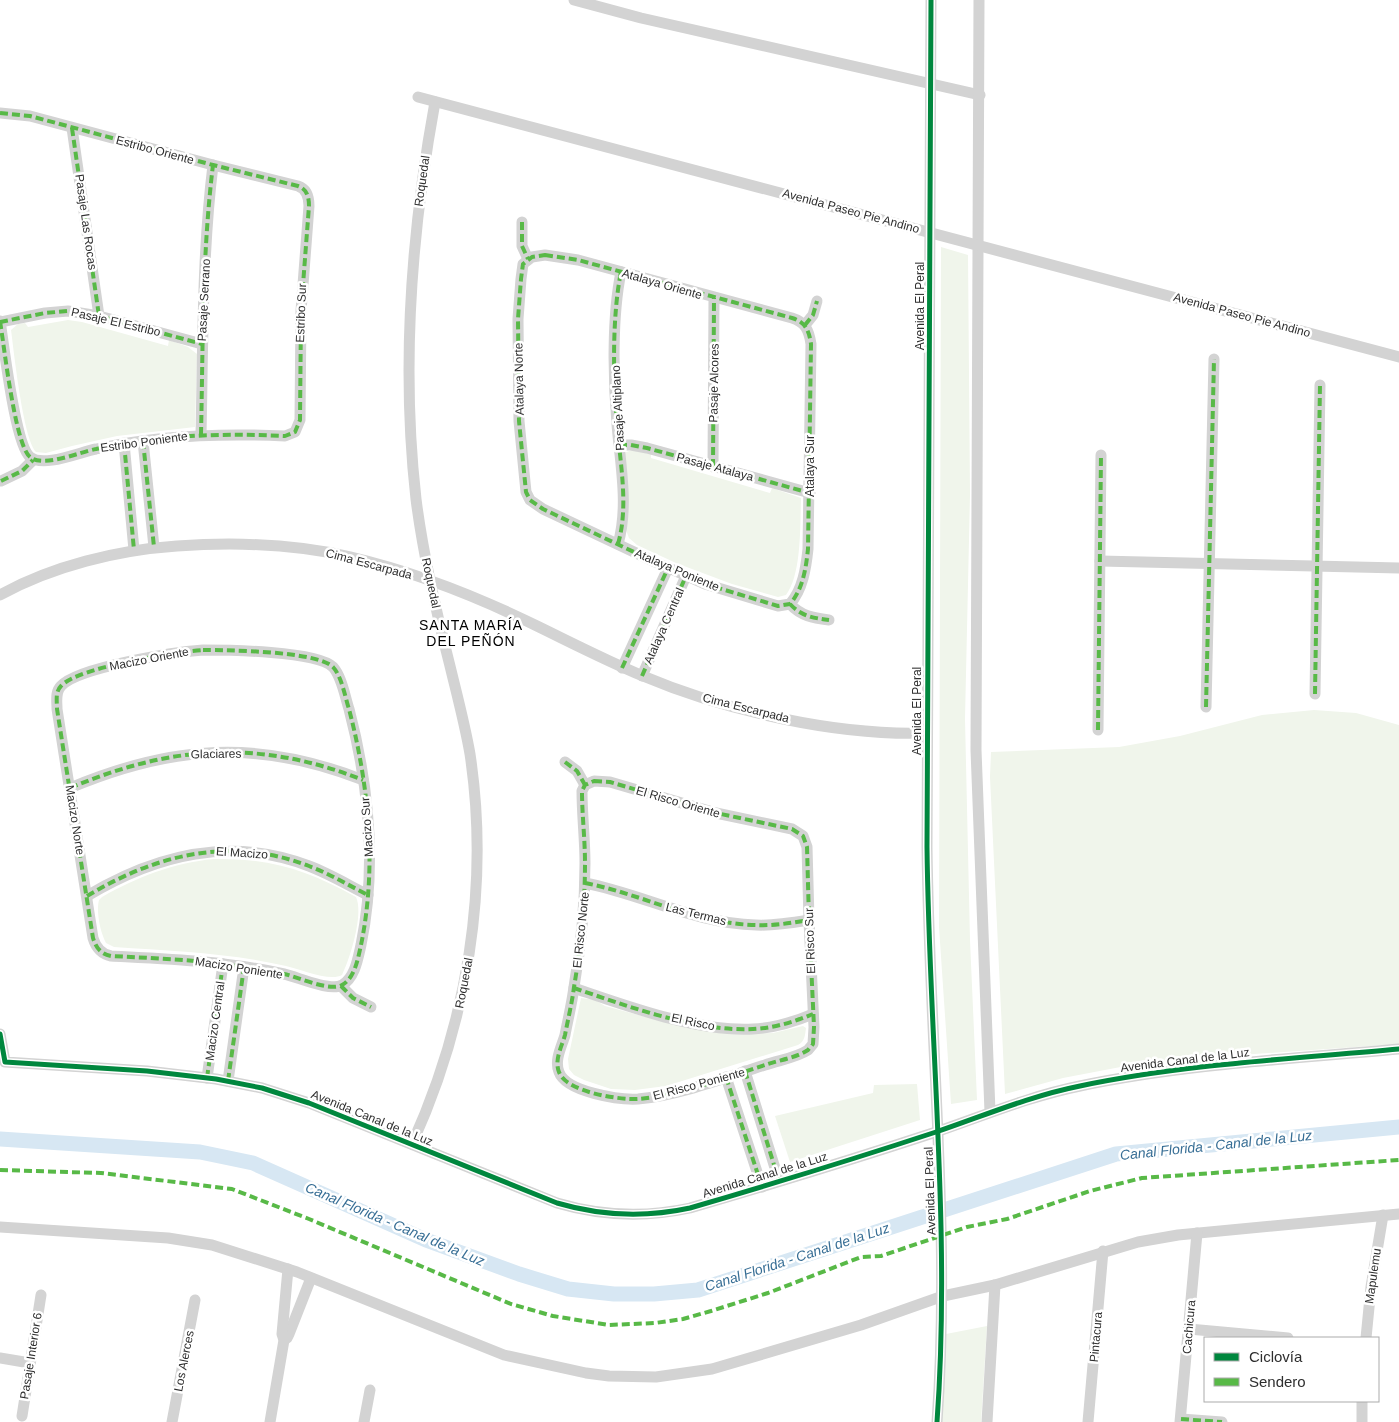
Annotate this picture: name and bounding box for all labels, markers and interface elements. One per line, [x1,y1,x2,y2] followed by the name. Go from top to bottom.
[115,133,196,167] street label: Estribo Oriente
[411,155,433,207] street label: Roquedal
[72,173,100,271] street label: Pasaje Las Rocas
[781,186,921,236] street label: Avenida Paseo Pie Andino
[195,258,213,342] street label: Pasaje Serrano
[913,262,927,350] street label: Avenida El Peral
[620,266,704,302] street label: Atalaya Oriente
[293,283,309,343] street label: Estribo Sur
[1172,290,1312,340] street label: Avenida Paseo Pie Andino
[70,305,162,339] street label: Pasaje El Estribo
[511,342,527,415] street label: Atalaya Norte
[706,343,722,423] street label: Pasaje Alcores
[609,365,627,451] street label: Pasaje Altiplano
[99,429,189,455] street label: Estribo Poniente
[803,435,817,497] street label: Atalaya Sur
[675,450,755,484] street label: Pasaje Atalaya
[324,546,414,582] street label: Cima Escarpada
[633,546,722,594] street label: Atalaya Poniente
[419,556,443,610] street label: Roquedal
[641,586,687,666] street label: Atalaya Central
[419,617,523,649] district label: SANTA MARÍA DEL PEÑÓN
[108,644,190,674] street label: Macizo Oriente
[910,667,924,755] street label: Avenida El Peral
[701,690,791,726] street label: Cima Escarpada
[191,747,241,761] street label: Glaciares
[634,783,722,821] street label: El Risco Oriente
[63,784,87,856] street label: Macizo Norte
[358,797,376,857] street label: Macizo Sur
[216,844,269,862] street label: El Macizo
[570,891,592,969] street label: El Risco Norte
[664,900,728,928] street label: Las Termas
[802,908,818,974] street label: El Risco Sur
[194,954,284,982] street label: Macizo Poniente
[452,956,476,1010] street label: Roquedal
[202,980,228,1062] street label: Macizo Central
[670,1011,716,1033] street label: El Risco
[1120,1045,1250,1075] street label: Avenida Canal de la Luz
[651,1065,747,1103] street label: El Risco Poniente
[309,1087,435,1149] street label: Avenida Canal de la Luz
[1119,1127,1313,1163] water label: Canal Florida - Canal de la Luz
[921,1147,939,1235] street label: Avenida El Peral
[701,1149,829,1201] street label: Avenida Canal de la Luz
[303,1179,487,1269] water label: Canal Florida - Canal de la Luz
[703,1220,891,1294] water label: Canal Florida - Canal de la Luz
[1362,1247,1384,1305] street label: Mapulemu
[1180,1299,1198,1355] street label: Cachicura
[17,1311,45,1400] street label: Pasaje Interior 6
[1087,1311,1105,1363] street label: Pintacura
[171,1329,197,1393] street label: Los Alerces
[1204,1337,1379,1402] legend
[1249,1348,1303,1365] text: Ciclovía
[1249,1373,1306,1390] text: Sendero

